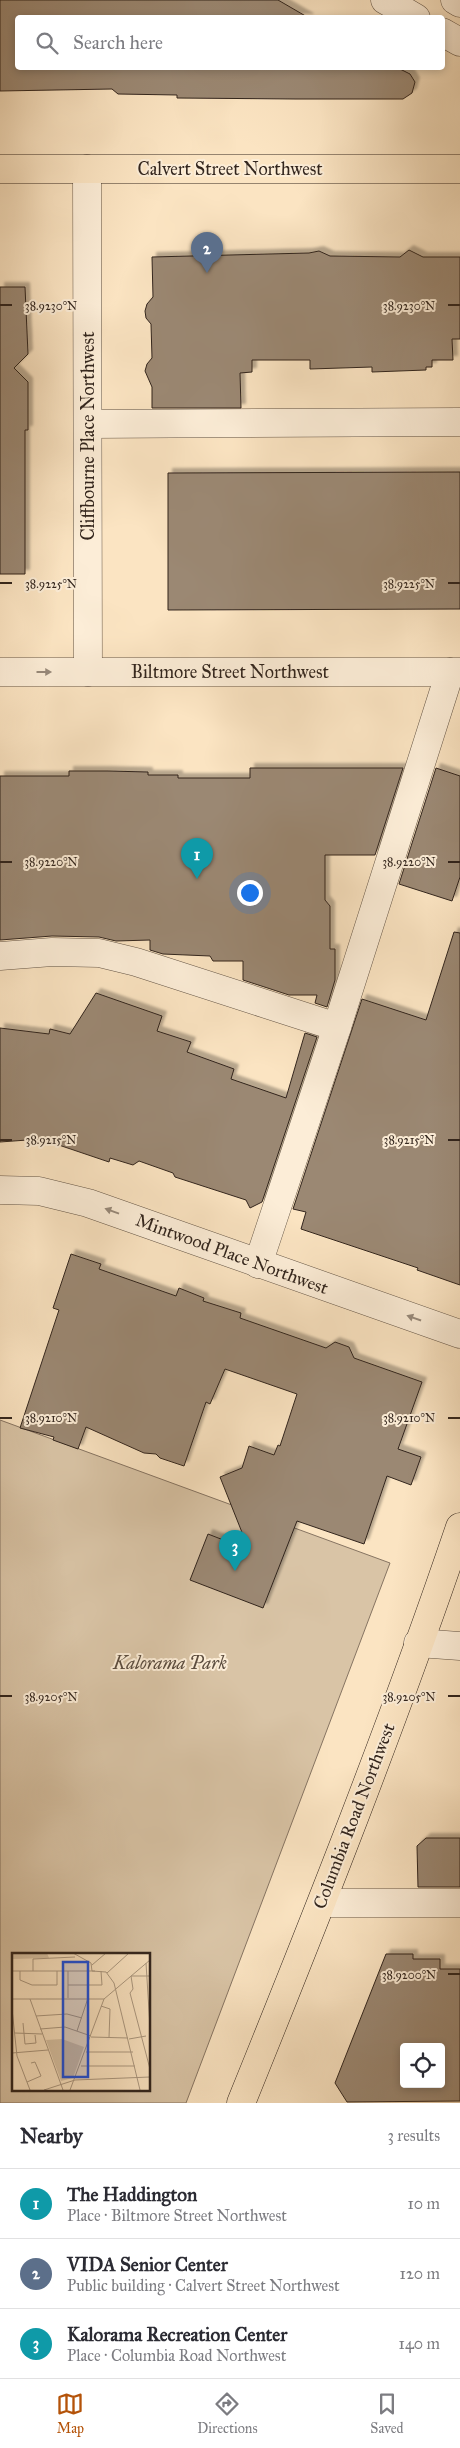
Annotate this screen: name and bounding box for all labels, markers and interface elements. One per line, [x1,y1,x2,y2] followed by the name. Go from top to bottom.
[15,15,445,70] search box
[33,29,61,57] icon: search
[73,31,163,54] text: Search here
[137,158,323,180] street label: Calvert Street Northwest
[191,232,223,273] pin: 2
[25,299,77,313] text: 38.9230°N
[383,299,435,313] text: 38.9230°N
[77,331,99,541] street label: Cliffbourne Place Northwest
[25,577,77,591] text: 38.9225°N
[383,577,435,591] text: 38.9225°N
[131,661,330,683] street label: Biltmore Street Northwest
[36,668,52,676] one-way arrow
[181,838,213,879] pin: 1
[24,855,78,869] text: 38.9220°N
[382,855,436,869] text: 38.9220°N
[237,880,263,906] your location
[26,1133,76,1147] text: 38.9215°N
[384,1133,434,1147] text: 38.9215°N
[105,1207,120,1214] one-way arrow
[133,1209,332,1299] street label: Mintwood Place Northwest
[406,1314,421,1322] one-way arrow
[25,1411,77,1425] text: 38.9210°N
[383,1411,435,1425] text: 38.9210°N
[219,1530,251,1571] pin: 3
[112,1652,227,1674] park label: Kalorama Park
[24,1690,78,1704] text: 38.9205°N
[382,1690,436,1704] text: 38.9205°N
[308,1719,400,1912] street label: Columbia Road Northwest
[12,1953,150,2090] inset map
[382,1968,436,1982] text: 38.9200°N
[400,2043,445,2088] map controls
[400,2043,445,2088] button: locate
[20,2123,83,2149] text: Nearby
[387,2126,440,2145] text: 3 results
[67,2183,197,2206] text: The Haddington
[33,2194,39,2213] text: 1
[408,2194,440,2213] text: 10 m
[67,2206,287,2225] text: Place · Biltmore Street Northwest
[67,2253,228,2276] text: VIDA Senior Center
[32,2264,40,2283] text: 2
[400,2264,440,2283] text: 120 m
[67,2276,340,2295] text: Public building · Calvert Street Northwest
[67,2323,287,2346] text: Kalorama Recreation Center
[33,2334,39,2353] text: 3
[399,2334,440,2353] text: 140 m
[67,2346,286,2365] text: Place · Columbia Road Northwest
[56,2390,84,2437] tab: Map
[197,2390,258,2437] tab: Directions
[370,2390,404,2437] tab: Saved

